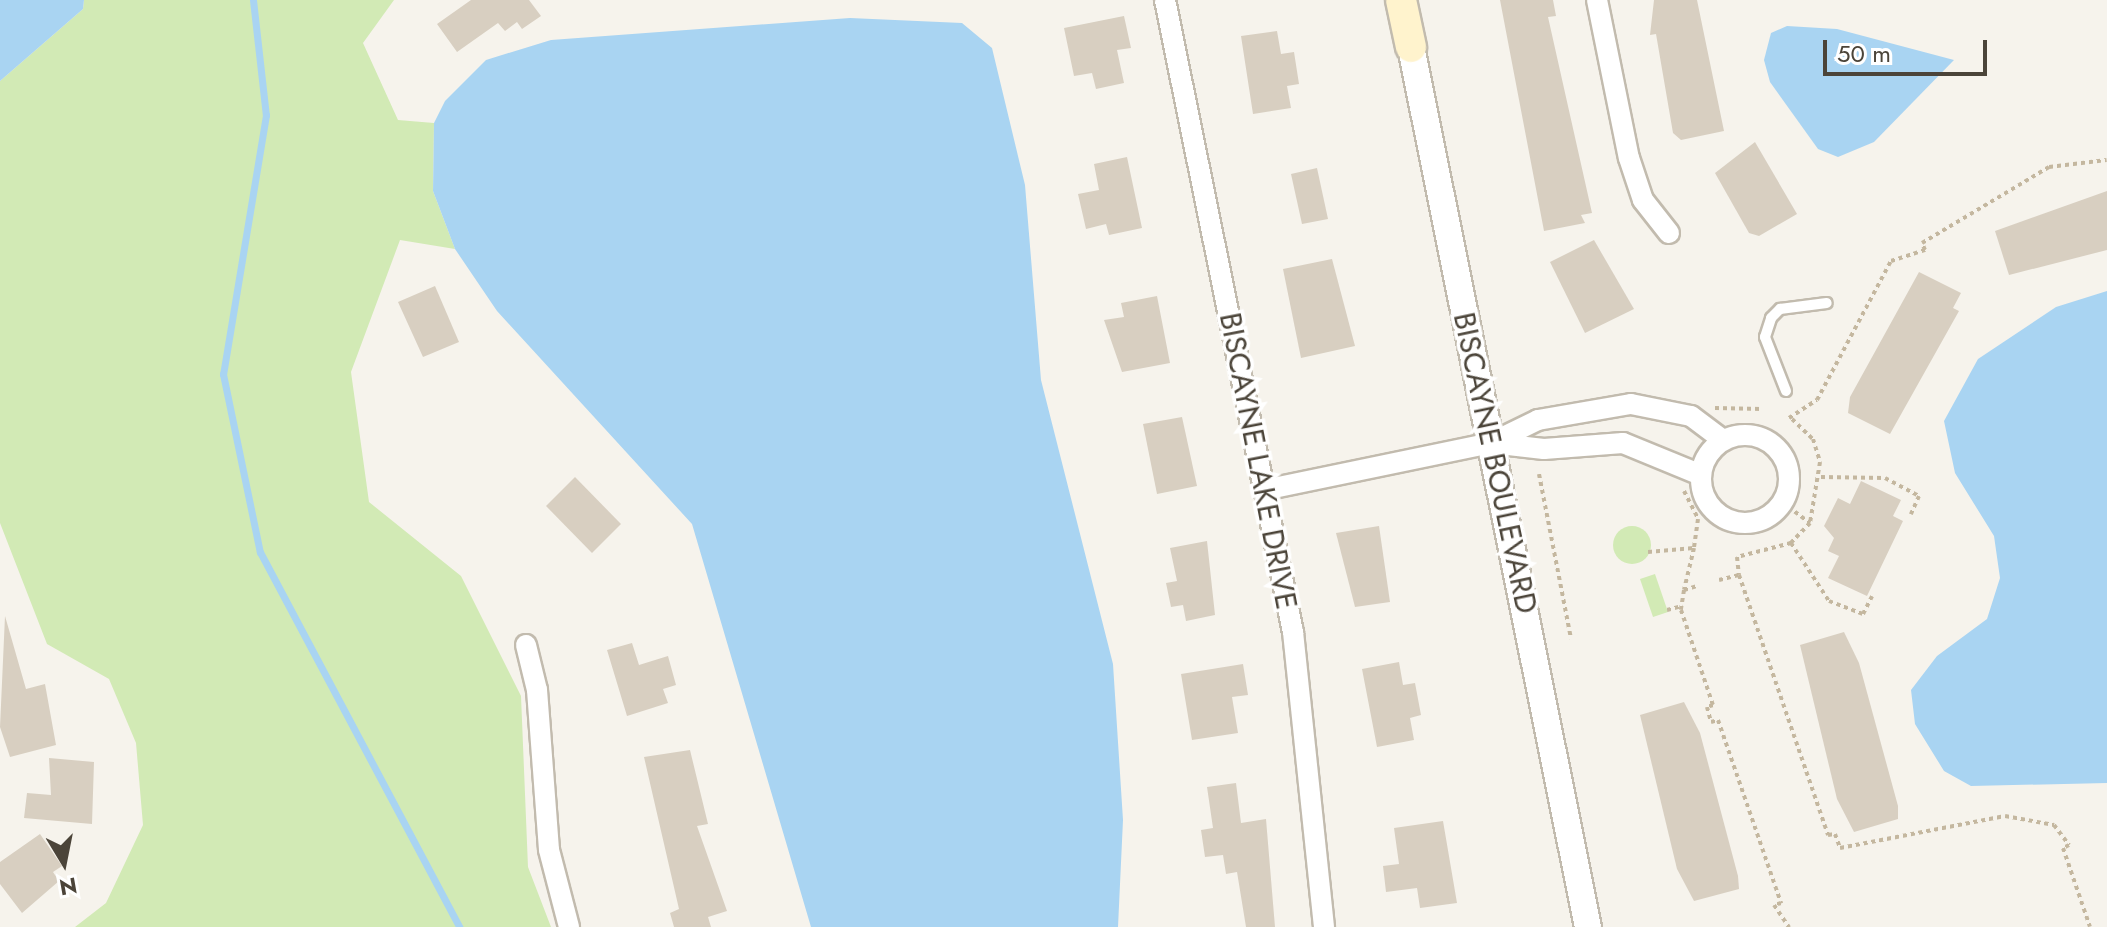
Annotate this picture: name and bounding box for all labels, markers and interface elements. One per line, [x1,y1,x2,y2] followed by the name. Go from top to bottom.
[1827,24,1991,74] scale bar
[1837,36,1891,71] text: 50 m
[1445,309,1545,617] street label: BISCAYNE BOULEVARD
[1212,310,1304,612] street label: BISCAYNE LAKE DRIVE
[24,823,104,903] north arrow
[57,869,80,904] text: N

